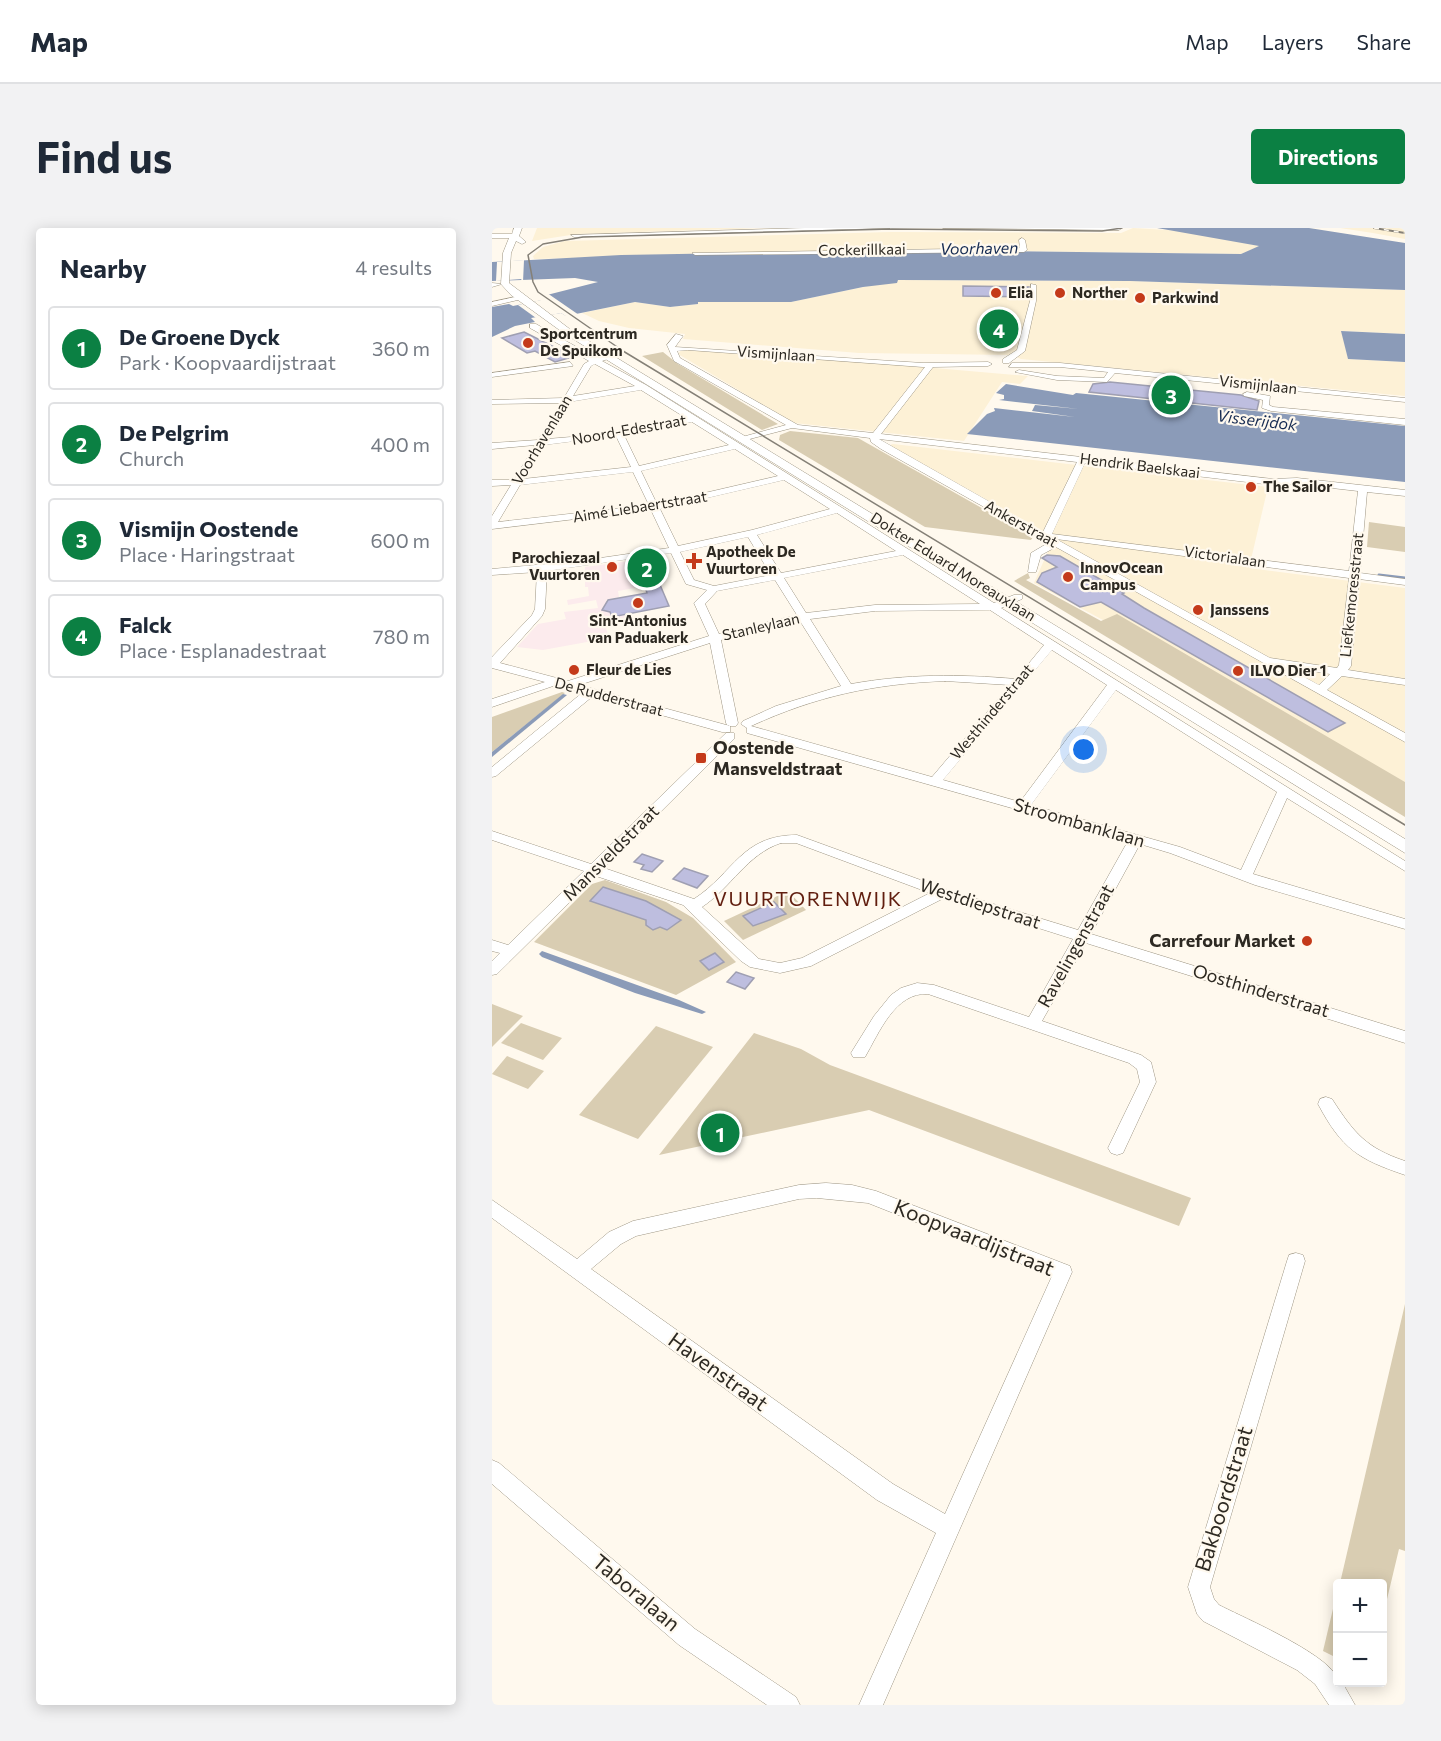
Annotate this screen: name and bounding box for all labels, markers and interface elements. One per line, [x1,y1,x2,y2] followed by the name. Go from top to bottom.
[30,24,88,58] text: Map
[1185,29,1229,54] text: Map
[1262,29,1324,54] text: Layers
[1357,29,1411,54] text: Share
[1251,129,1405,184] button: Directions
[36,130,172,182] text: Find us
[940,237,1018,258] water label: Voorhaven
[818,239,906,259] street label: Cockerillkaai
[60,252,147,283] text: Nearby
[355,255,432,279] text: 4 results
[1008,283,1033,301] place label: Elia
[1072,283,1128,301] place label: Norther
[989,286,1003,300] marker: Elia
[1053,286,1067,300] marker: Norther
[1152,288,1219,306] place label: Parkwind
[1133,291,1147,305] marker: Parkwind
[980,306,1018,352] pin: 4
[119,323,280,350] text: De Groene Dyck
[540,324,637,359] place label: Sportcentrum De Spuikom
[77,336,86,360] text: 1
[372,336,430,360] text: 360 m
[521,336,535,350] marker: Sportcentrum De Spuikom
[736,341,816,365] street label: Vismijnlaan
[119,350,336,374] text: Park · Koopvaardijstraat
[1218,371,1298,397] street label: Vismijnlaan
[1152,372,1190,418] pin: 3
[507,391,575,488] street label: Voorhavenlaan
[1216,405,1298,434] water label: Visserijdok
[570,410,688,448] street label: Noord-Edestraat
[119,419,229,446] text: De Pelgrim
[76,432,87,456] text: 2
[371,432,430,456] text: 400 m
[119,446,184,470] text: Church
[1079,449,1201,481] street label: Hendrik Baelskaai
[1263,477,1332,495] place label: The Sailor
[1244,480,1258,494] marker: The Sailor
[571,486,708,526] street label: Aimé Liebaertstraat
[982,496,1061,551] street label: Ankerstraat
[868,508,1039,624] street label: Dokter Eduard Moreauxlaan
[119,515,298,542] text: Vismijn Oostende
[76,528,87,552] text: 3
[370,528,430,552] text: 600 m
[1336,532,1366,658] street label: Liefkemoresstraat
[1183,541,1267,571] street label: Victorialaan
[119,542,295,566] text: Place · Haringstraat
[706,542,796,577] place label: Apotheek De Vuurtoren
[628,546,666,590] pin: 2
[512,548,600,583] place label: Parochiezaal Vuurtoren
[687,554,701,568] marker: Apotheek De Vuurtoren
[1080,558,1163,593] place label: InnovOcean Campus
[605,560,619,574] marker: Parochiezaal Vuurtoren
[1061,570,1075,584] marker: InnovOcean Campus
[631,596,645,610] marker: Sint-Antonius van Paduakerk
[1210,600,1269,618] place label: Janssens
[1191,603,1205,617] marker: Janssens
[720,608,801,644] street label: Stanleylaan
[119,611,172,638] text: Falck
[587,611,689,646] place label: Sint-Antonius van Paduakerk
[75,624,88,648] text: 4
[373,624,430,648] text: 780 m
[119,638,326,662] text: Place · Esplanadestraat
[586,660,672,678] place label: Fleur de Lies
[946,660,1036,763] street label: Westhinderstraat
[1250,661,1327,679] place label: ILVO Dier 1
[567,663,581,677] marker: Fleur de Lies
[1231,664,1245,678] marker: ILVO Dier 1
[553,673,666,719] street label: De Rudderstraat
[1069,735,1098,764] your location
[713,736,843,779] place label: Oostende Mansveldstraat
[694,751,708,765] marker: Oostende Mansveldstraat
[1011,793,1148,851] street label: Stroombanklaan
[558,800,663,905] street label: Mansveldstraat
[917,873,1043,933] street label: Westdiepstraat
[1032,880,1118,1011] street label: Ravelingenstraat
[713,886,903,910] district label: VUURTORENWIJK
[1149,929,1295,951] place label: Carrefour Market
[1300,934,1314,948] marker: Carrefour Market
[1190,959,1332,1021] street label: Oosthinderstraat
[700,1110,740,1156] pin: 1
[891,1193,1058,1280] street label: Koopvaardijstraat
[664,1326,773,1415] street label: Havenstraat
[1189,1423,1257,1574] street label: Bakboordstraat
[588,1548,686,1636] street label: Taboralaan
[1333,1579,1387,1687] map controls
[1333,1579,1387,1633] button: +
[1333,1633,1387,1687] button: −

